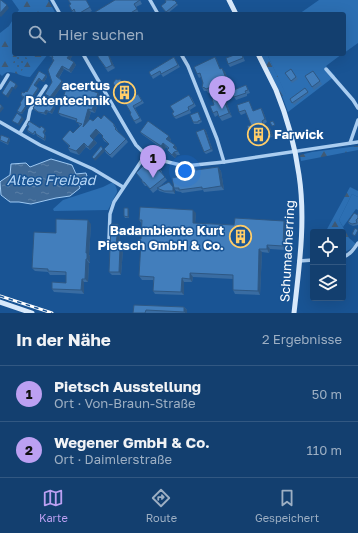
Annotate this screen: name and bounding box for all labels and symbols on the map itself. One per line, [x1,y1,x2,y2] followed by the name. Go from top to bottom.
[209,76,235,109] pin: 2
[25,77,110,108] place label: acertus Datentechnik
[112,79,138,105] building icon: acertus Datentechnik
[246,121,272,147] building icon: Farwick
[274,126,324,142] place label: Farwick
[140,145,166,178] pin: 1
[175,161,195,181] your location
[7,171,97,188] water label: Altes Freibad
[276,199,298,303] street label: Schumacherring
[98,222,224,253] place label: Badambiente Kurt Pietsch GmbH & Co.
[227,224,253,250] building icon: Badambiente Kurt Pietsch GmbH & Co.

